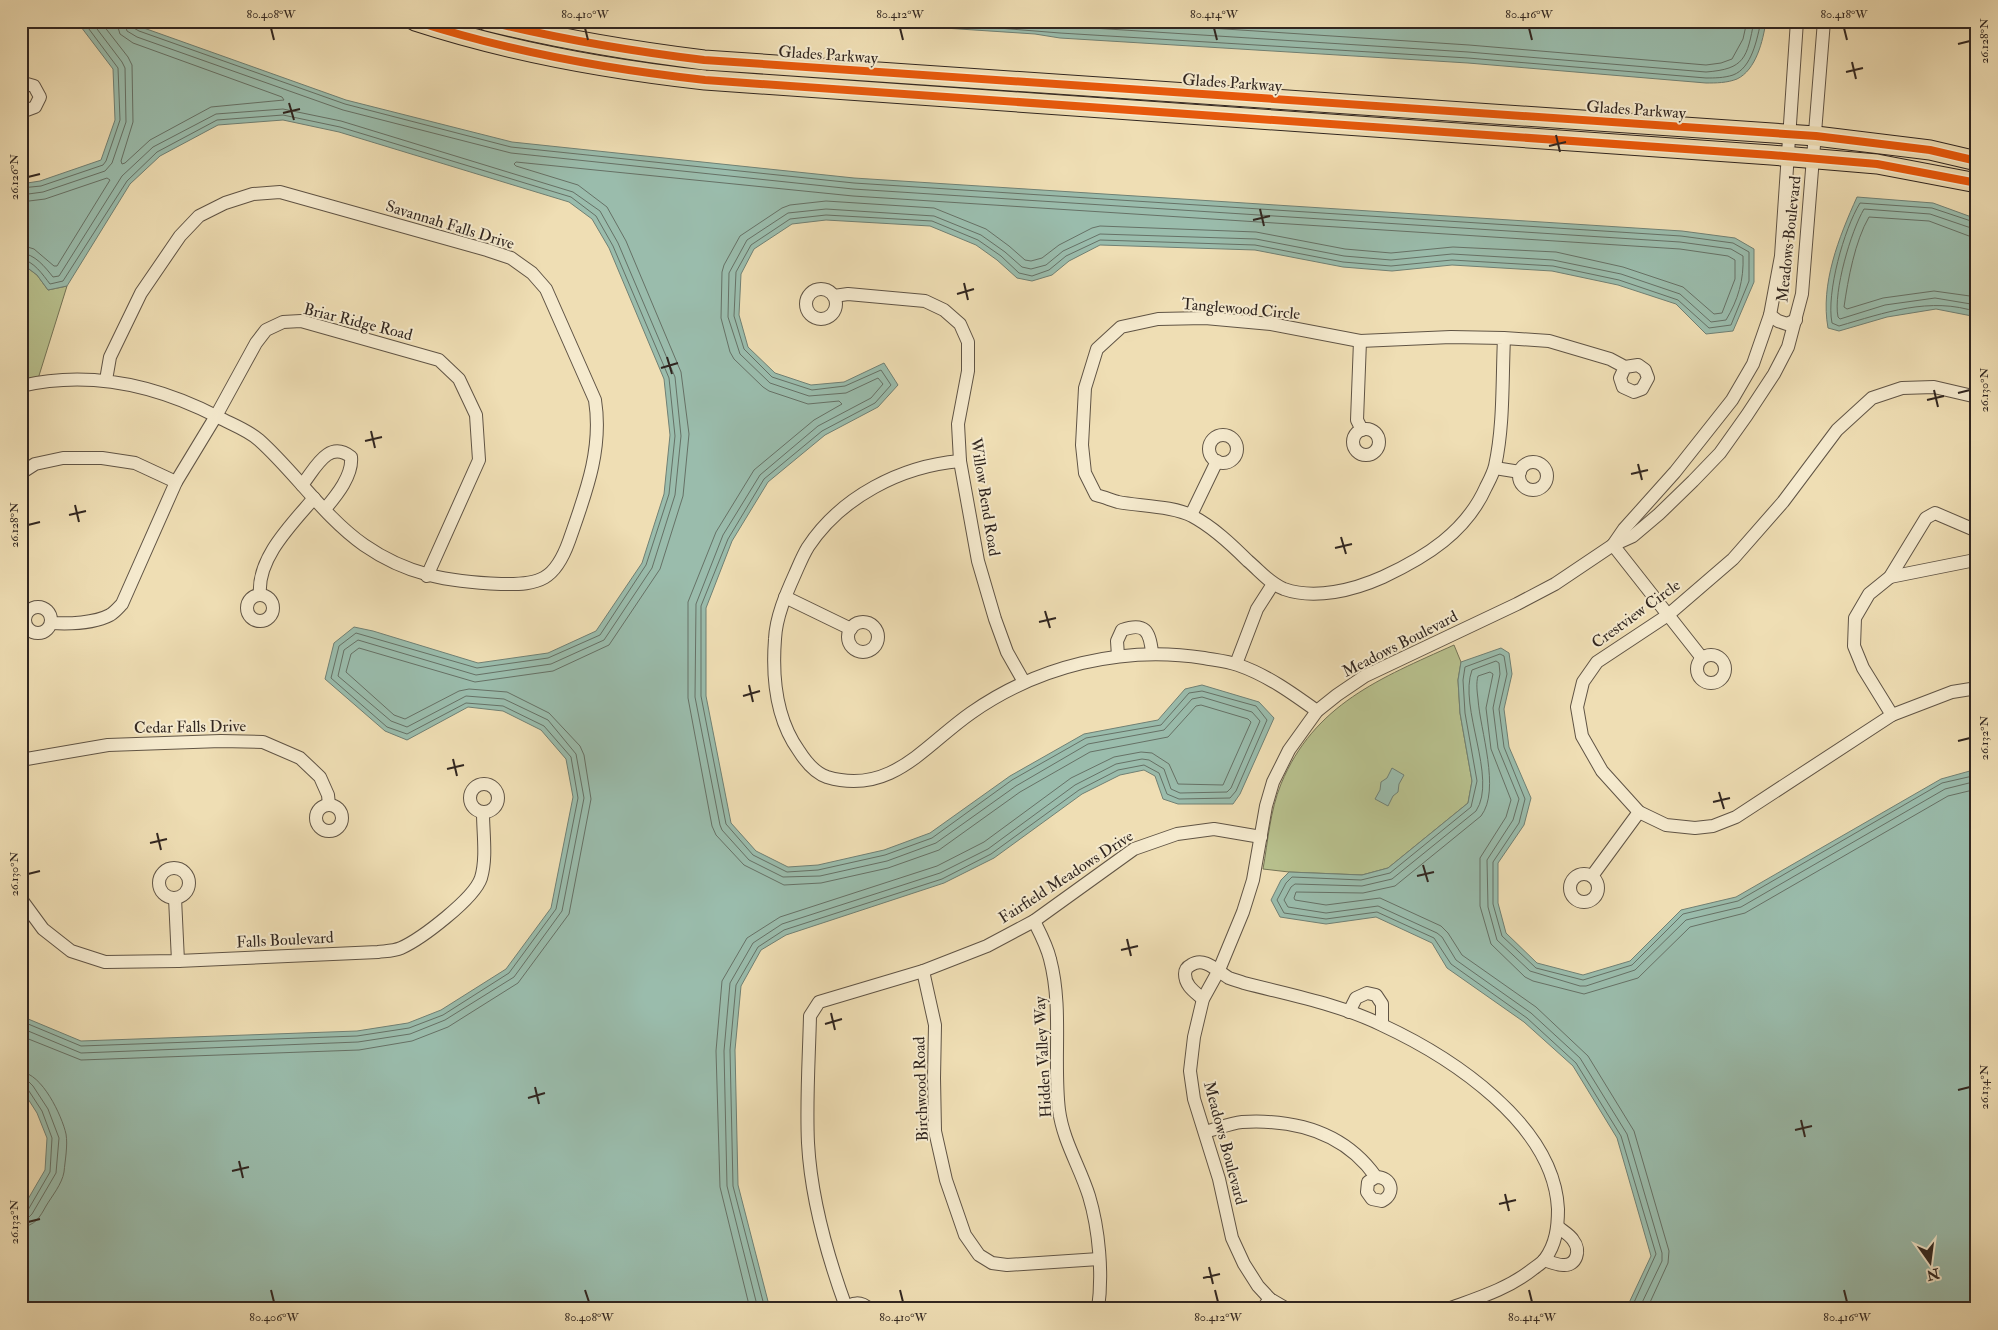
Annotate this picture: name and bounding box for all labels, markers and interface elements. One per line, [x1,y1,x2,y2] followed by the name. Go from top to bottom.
[247,7,296,22] text: 80.408°W
[561,7,610,22] text: 80.410°W
[876,7,925,22] text: 80.412°W
[1190,7,1239,22] text: 80.414°W
[1505,7,1554,22] text: 80.416°W
[1820,7,1868,22] text: 80.418°W
[1977,18,1992,64] text: 26.128°N
[778,42,879,69] street label: Glades Parkway
[1182,70,1283,97] street label: Glades Parkway
[1586,97,1687,124] street label: Glades Parkway
[7,154,22,200] text: 26.126°N
[1772,175,1806,303] street label: Meadows Boulevard
[383,196,517,254] street label: Savannah Falls Drive
[1181,294,1301,324] street label: Tanglewood Circle
[302,299,415,345] street label: Briar Ridge Road
[1977,368,1992,412] text: 26.130°N
[966,435,1004,558] street label: Willow Bend Road
[7,502,22,548] text: 26.128°N
[1588,575,1685,653] street label: Crestview Circle
[1339,606,1461,682] street label: Meadows Boulevard
[134,716,247,738] street label: Cedar Falls Drive
[1977,716,1992,760] text: 26.132°N
[995,826,1137,928] street label: Fairfield Meadows Drive
[7,852,22,896] text: 26.130°N
[236,927,334,953] street label: Falls Boulevard
[1030,995,1056,1118] street label: Hidden Valley Way
[909,1036,933,1142] street label: Birchwood Road
[1977,1064,1992,1109] text: 26.134°N
[1199,1079,1251,1207] street label: Meadows Boulevard
[7,1200,22,1244] text: 26.132°N
[1906,1238,1956,1288] north arrow
[1924,1264,1942,1284] text: N
[249,1310,299,1325] text: 80.406°W
[565,1310,614,1325] text: 80.408°W
[879,1310,928,1325] text: 80.410°W
[1194,1310,1243,1325] text: 80.412°W
[1508,1310,1557,1325] text: 80.414°W
[1823,1310,1872,1325] text: 80.416°W

